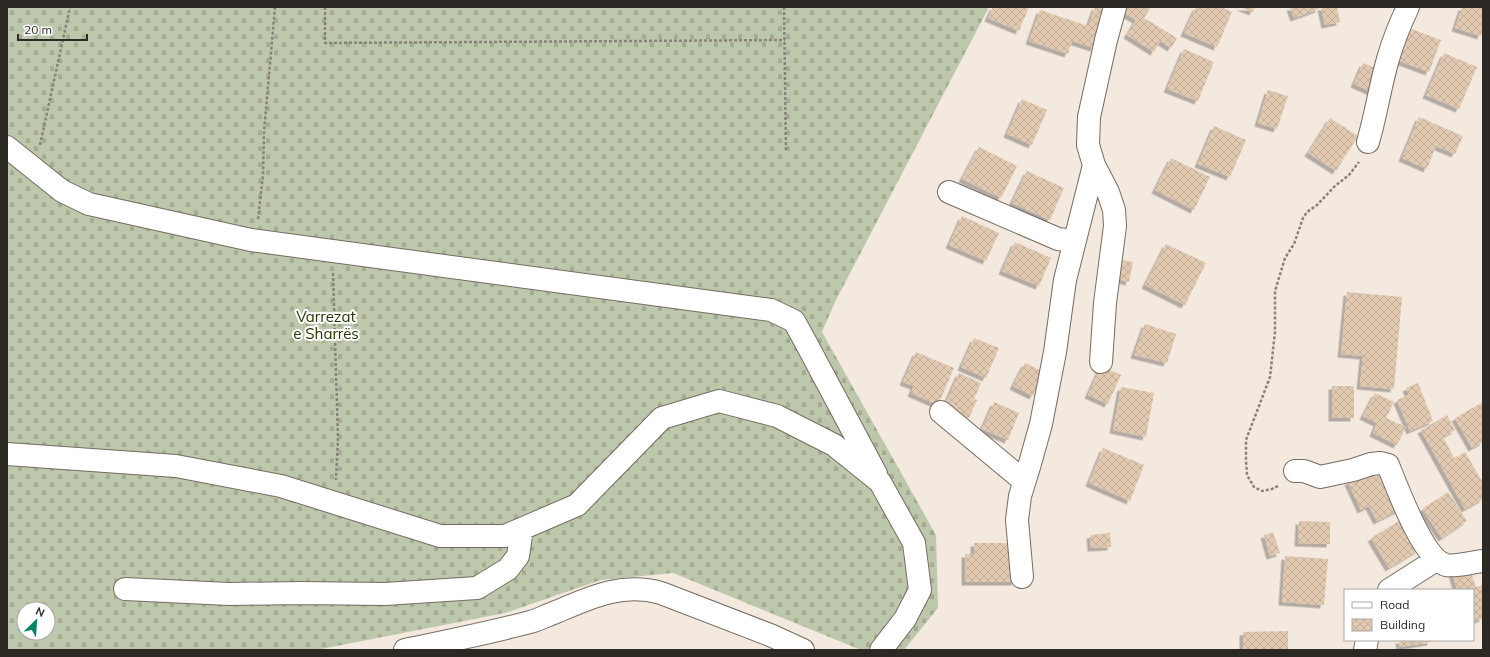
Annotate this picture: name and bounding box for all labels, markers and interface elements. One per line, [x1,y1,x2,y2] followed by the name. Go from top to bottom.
[18,16,87,42] scale bar
[24,22,52,37] text: 20 m
[293,307,359,343] park label: Varrezat e Sharrës
[1344,589,1474,641] legend
[1380,597,1409,612] text: Road
[16,601,56,641] north arrow
[34,604,47,620] text: N
[1380,617,1425,632] text: Building

